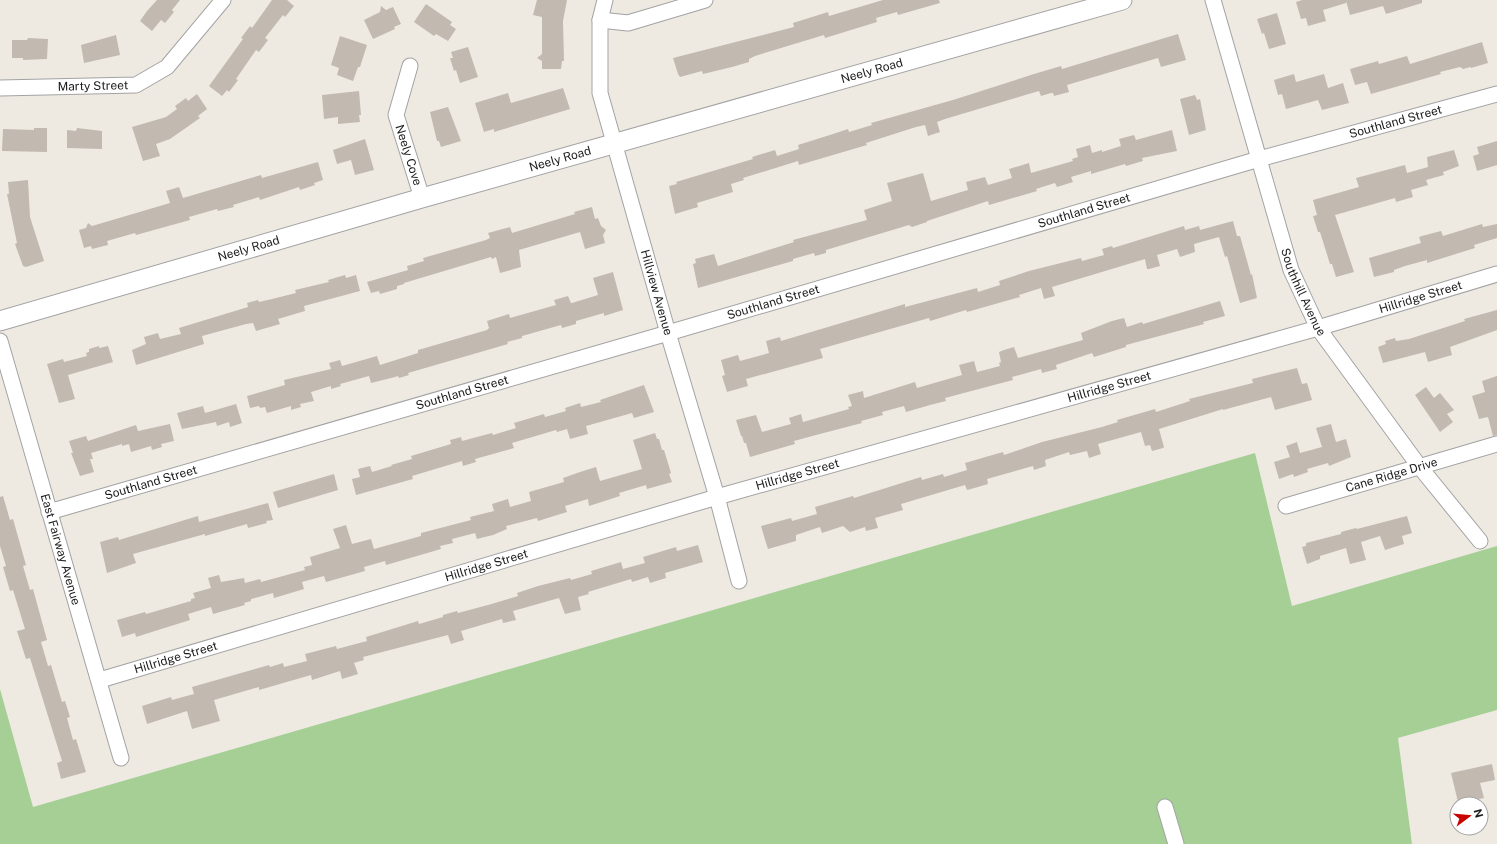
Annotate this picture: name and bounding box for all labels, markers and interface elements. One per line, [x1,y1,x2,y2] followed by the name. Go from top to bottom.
[839,55,904,86] street label: Neely Road
[57,78,129,94] street label: Marty Street
[1348,102,1444,141] street label: Southland Street
[392,123,425,187] street label: Neely Cove
[527,144,593,174] street label: Neely Road
[1036,190,1132,231] street label: Southland Street
[216,233,281,264] street label: Neely Road
[1278,247,1329,339] street label: Southhill Avenue
[638,248,675,337] street label: Hillview Avenue
[1377,278,1464,316] street label: Hillridge Street
[725,282,821,322] street label: Southland Street
[1066,368,1153,405] street label: Hillridge Street
[414,372,510,413] street label: Southland Street
[1344,455,1439,495] street label: Cane Ridge Drive
[754,456,841,493] street label: Hillridge Street
[103,462,199,503] street label: Southland Street
[38,492,83,607] street label: East Fairway Avenue
[443,546,530,584] street label: Hillridge Street
[132,638,219,677] street label: Hillridge Street
[1449,796,1489,836] north arrow
[1472,807,1486,819] text: N

